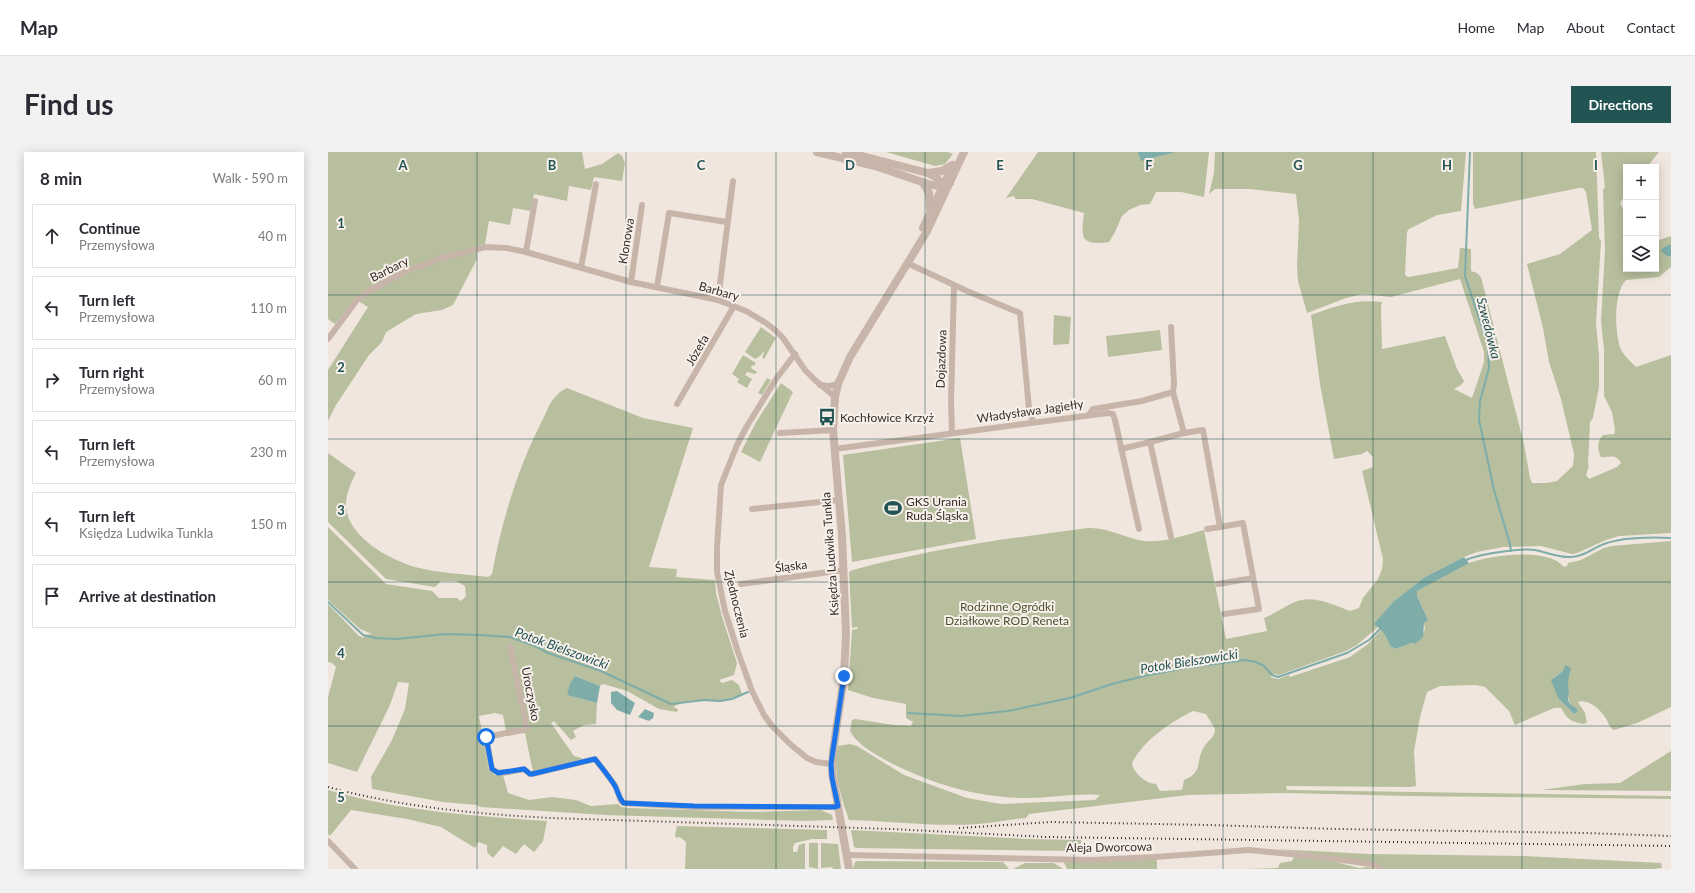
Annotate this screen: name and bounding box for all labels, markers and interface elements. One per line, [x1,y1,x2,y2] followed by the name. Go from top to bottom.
[20,16,58,39] text: Map
[1457,19,1495,36] text: Home
[1517,19,1544,36] text: Map
[1566,19,1604,36] text: About
[1626,19,1675,36] text: Contact
[1571,86,1671,123] button: Directions
[24,87,114,121] text: Find us
[397,157,408,173] text: A
[548,157,557,173] text: B
[697,157,706,173] text: C
[845,157,855,173] text: D
[996,157,1004,173] text: E
[1145,157,1153,173] text: F
[1293,157,1303,173] text: G
[1442,157,1452,173] text: H
[1594,157,1598,173] text: I
[1623,164,1659,272] map controls
[1623,164,1659,200] button: +
[40,168,82,189] text: 8 min
[212,170,288,186] text: Walk · 590 m
[1623,200,1659,236] button: −
[337,215,345,231] text: 1
[615,217,637,265] street label: Klonowa
[79,219,140,237] text: Continue
[41,225,63,247] icon: ahead
[258,228,287,244] text: 40 m
[1623,236,1659,272] button: layers
[79,237,155,253] text: Przemysłowa
[367,253,411,285] street label: Barbary
[697,278,742,304] street label: Barbary
[79,291,135,309] text: Turn left
[1474,296,1504,361] water label: Szwedówka
[41,297,63,319] icon: left
[250,300,287,316] text: 110 m
[79,309,155,325] text: Przemysłowa
[932,329,950,389] street label: Dojazdowa
[682,332,712,368] street label: Józefa
[337,359,345,375] text: 2
[79,363,144,381] text: Turn right
[41,369,63,391] icon: right
[258,372,287,388] text: 60 m
[79,381,155,397] text: Przemysłowa
[976,396,1085,426] street label: Władysława Jagiełły
[817,407,837,427] bus stop icon: Kochłowice Krzyż
[840,410,934,425] place label: Kochłowice Krzyż
[79,435,135,453] text: Turn left
[41,441,63,463] icon: left
[250,444,287,460] text: 230 m
[79,453,155,469] text: Przemysłowa
[818,492,842,616] street label: Księdza Ludwika Tunkla
[906,494,968,523] place label: GKS Urania Ruda Śląska
[883,498,903,518] sports icon: GKS Urania Ruda Śląska
[337,502,345,518] text: 3
[79,507,135,525] text: Turn left
[41,513,63,535] icon: left
[250,516,287,532] text: 150 m
[79,525,213,541] text: Księdza Ludwika Tunkla
[774,557,808,575] street label: Śląska
[721,568,753,640] street label: Zjednoczenia
[41,585,63,607] icon: arrive
[79,587,216,605] text: Arrive at destination
[945,599,1069,628] park label: Rodzinne Ogródki Działkowe ROD Reneta
[513,624,611,672] water label: Potok Bielszowicki
[337,645,345,661] text: 4
[1139,645,1239,677] water label: Potok Bielszowicki
[518,666,544,722] street label: Uroczysko
[835,667,853,685] route end
[477,728,495,746] route start
[337,789,345,805] text: 5
[1066,839,1152,855] street label: Aleja Dworcowa

